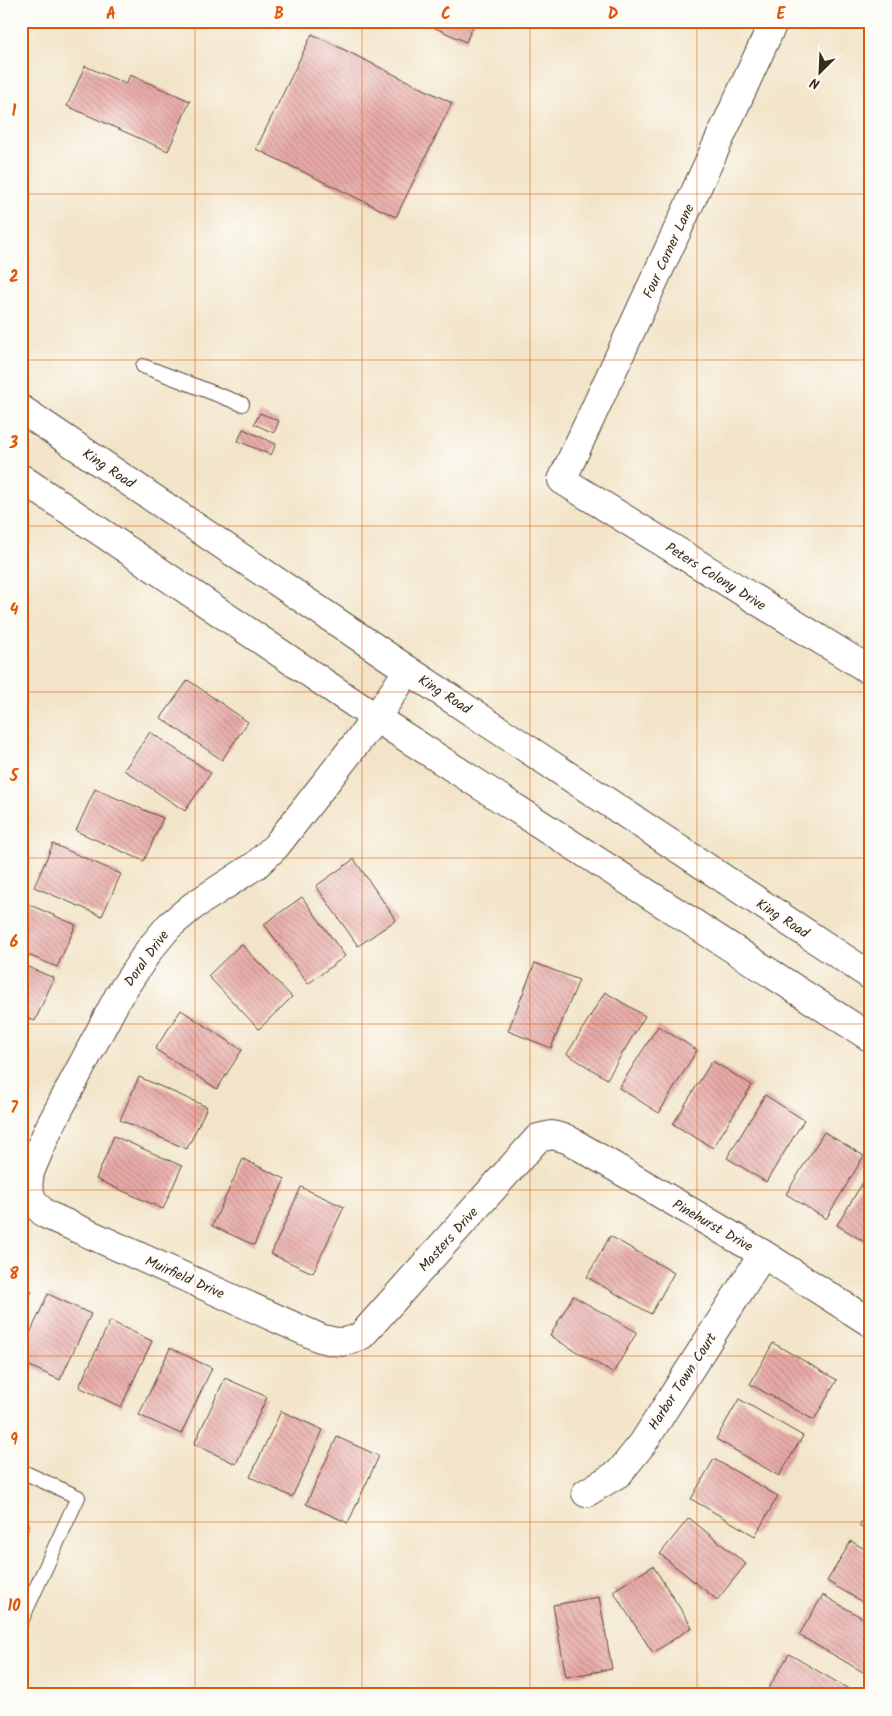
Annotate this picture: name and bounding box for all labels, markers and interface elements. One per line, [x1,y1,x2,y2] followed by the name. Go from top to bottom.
[106,2,116,27] text: A
[274,2,284,27] text: B
[441,2,451,27] text: C
[608,2,619,27] text: D
[777,2,787,27] text: E
[794,48,844,98] north arrow
[806,71,824,95] text: N
[12,99,17,124] text: 1
[637,200,701,302] street label: Four Corner Lane
[9,265,19,290] text: 2
[9,431,19,456] text: 3
[78,443,140,495] street label: King Road
[661,537,771,617] street label: Peters Colony Drive
[10,598,19,623] text: 4
[414,669,476,721] street label: King Road
[9,764,20,789] text: 5
[752,893,814,945] street label: King Road
[119,925,175,991] street label: Doral Drive
[10,930,19,955] text: 6
[10,1096,18,1121] text: 7
[668,1194,757,1258] street label: Pinehurst Drive
[414,1202,484,1277] street label: Masters Drive
[141,1251,228,1305] street label: Muirfield Drive
[9,1262,19,1287] text: 8
[643,1328,723,1435] street label: Harbor Town Court
[10,1428,18,1453] text: 9
[7,1594,21,1619] text: 10

